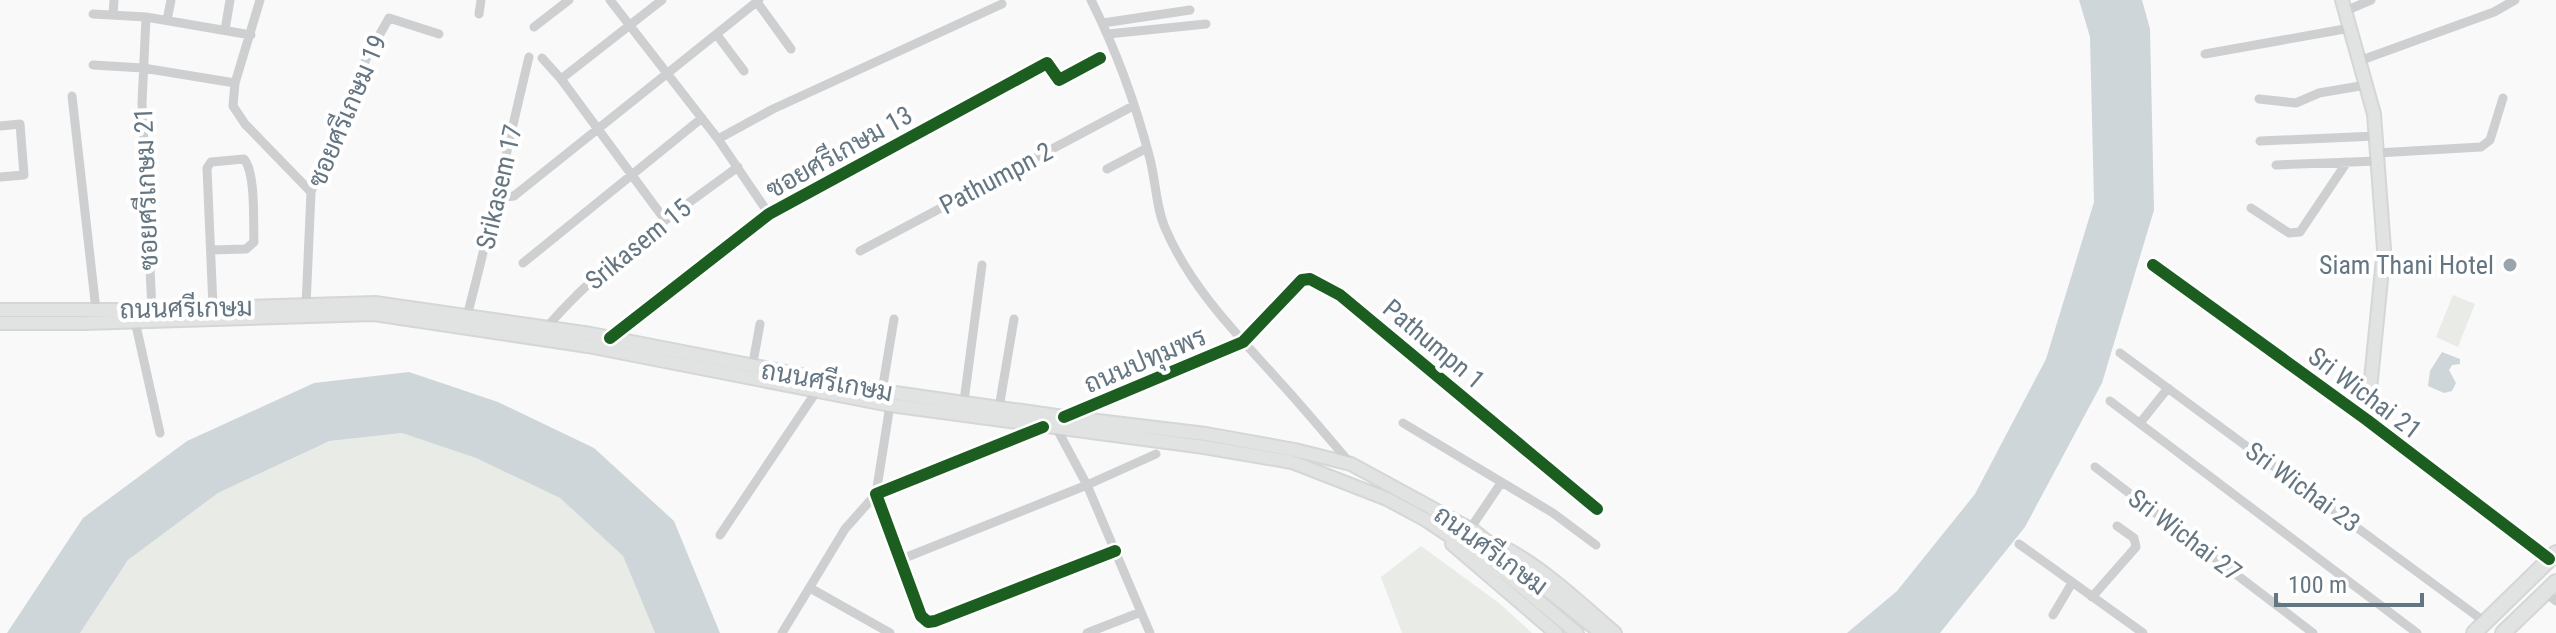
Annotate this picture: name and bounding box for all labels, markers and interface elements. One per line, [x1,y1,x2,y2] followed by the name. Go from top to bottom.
[301,30,393,192] street label: ซอยศรีเกษม 19
[760,99,917,205] street label: ซอยศรีเกษม 13
[127,107,164,271] street label: ซอยศรีเกษม 21
[470,122,528,252] street label: Srikasem 17
[935,136,1057,220] street label: Pathumpn 2
[579,192,697,296] street label: Srikasem 15
[2319,250,2494,280] place label: Siam Thani Hotel
[2501,256,2519,274] marker: Siam Thani Hotel
[119,291,253,324] street label: ถนนศรีเกษม
[1377,293,1491,395] street label: Pathumpn 1
[1079,321,1212,402] street label: ถนนปทุมพร
[2303,341,2427,445] street label: Sri Wichai 21
[759,354,895,407] street label: ถนนศรีเกษม
[2240,436,2366,538] street label: Sri Wichai 23
[2123,483,2247,587] street label: Sri Wichai 27
[1428,498,1554,601] street label: ถนนศรีเกษม
[2276,557,2422,607] scale bar
[2288,571,2347,599] text: 100 m

